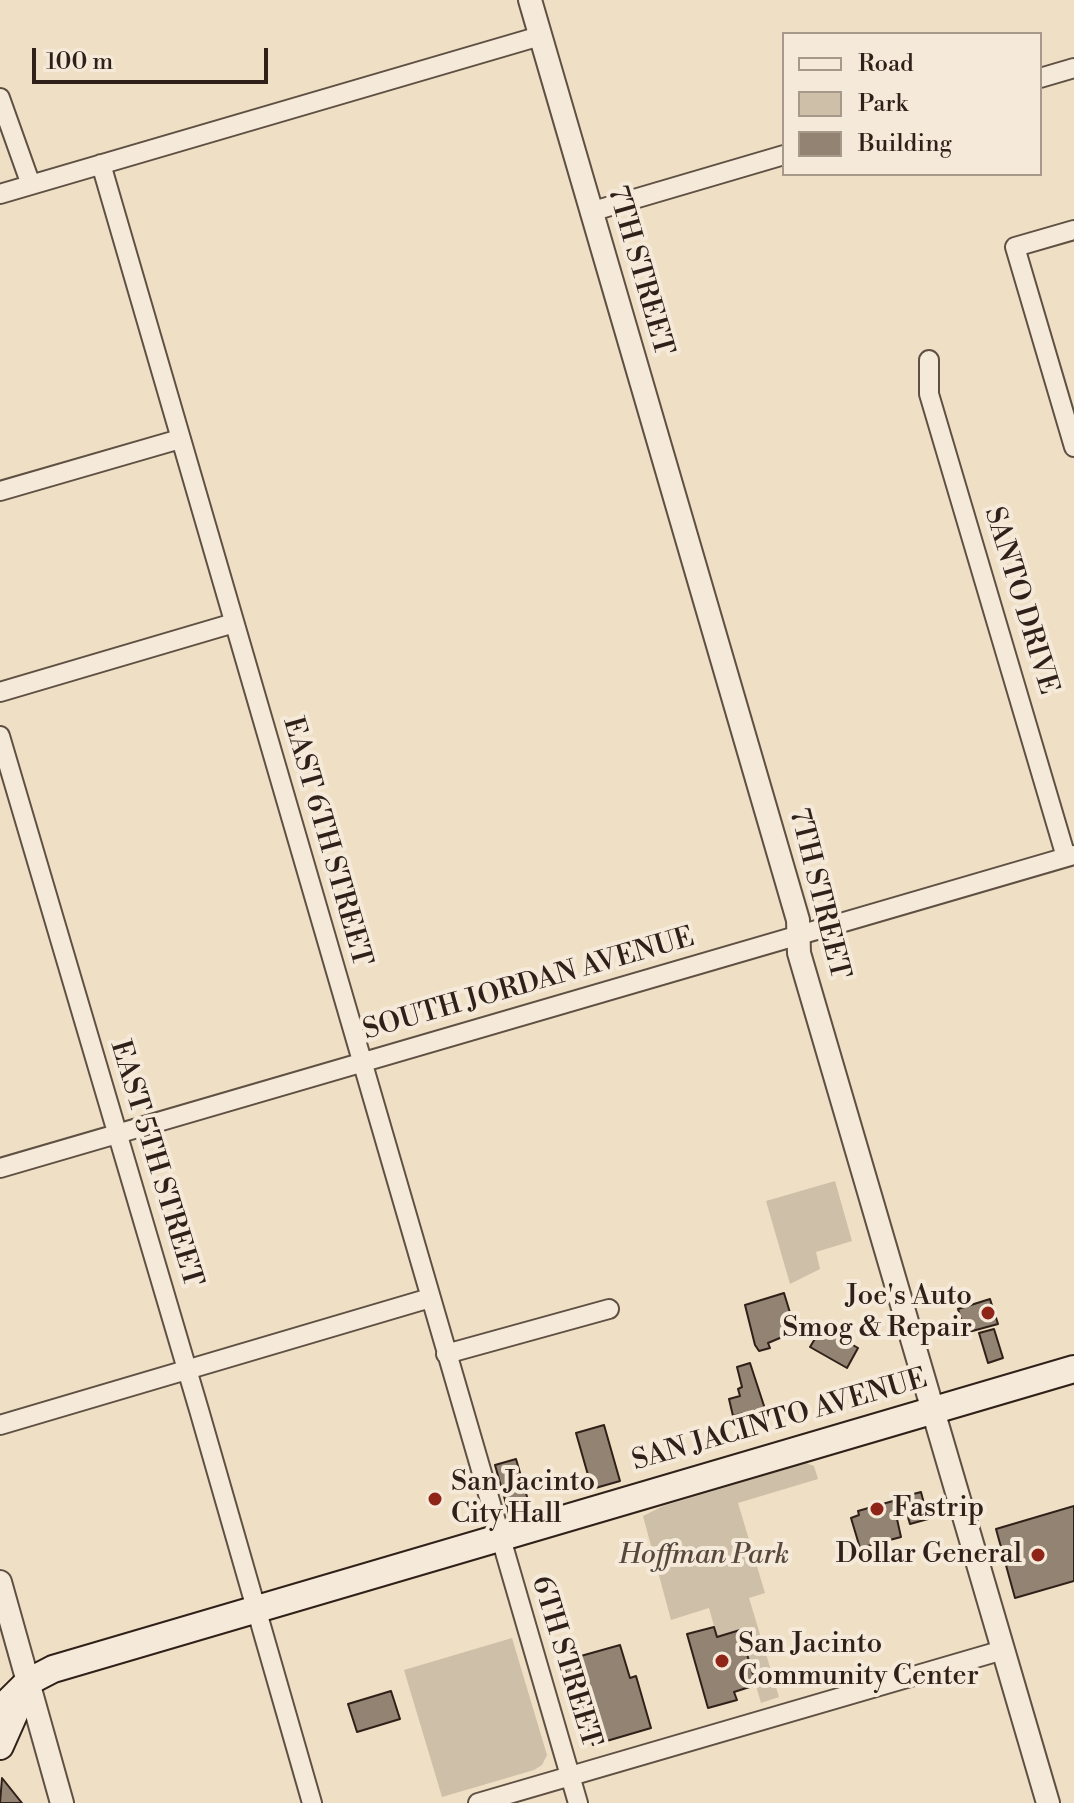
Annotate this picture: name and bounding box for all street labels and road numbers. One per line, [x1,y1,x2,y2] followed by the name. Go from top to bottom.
[599,182,679,360] street label: 7TH STREET
[976,503,1064,699] street label: SANTO DRIVE
[274,714,378,970] street label: EAST 6TH STREET
[781,805,855,983] street label: 7TH STREET
[360,922,698,1048] street label: SOUTH JORDAN AVENUE
[101,1037,209,1291] street label: EAST 5TH STREET
[629,1363,931,1479] street label: SAN JACINTO AVENUE
[523,1572,607,1752] street label: 6TH STREET

